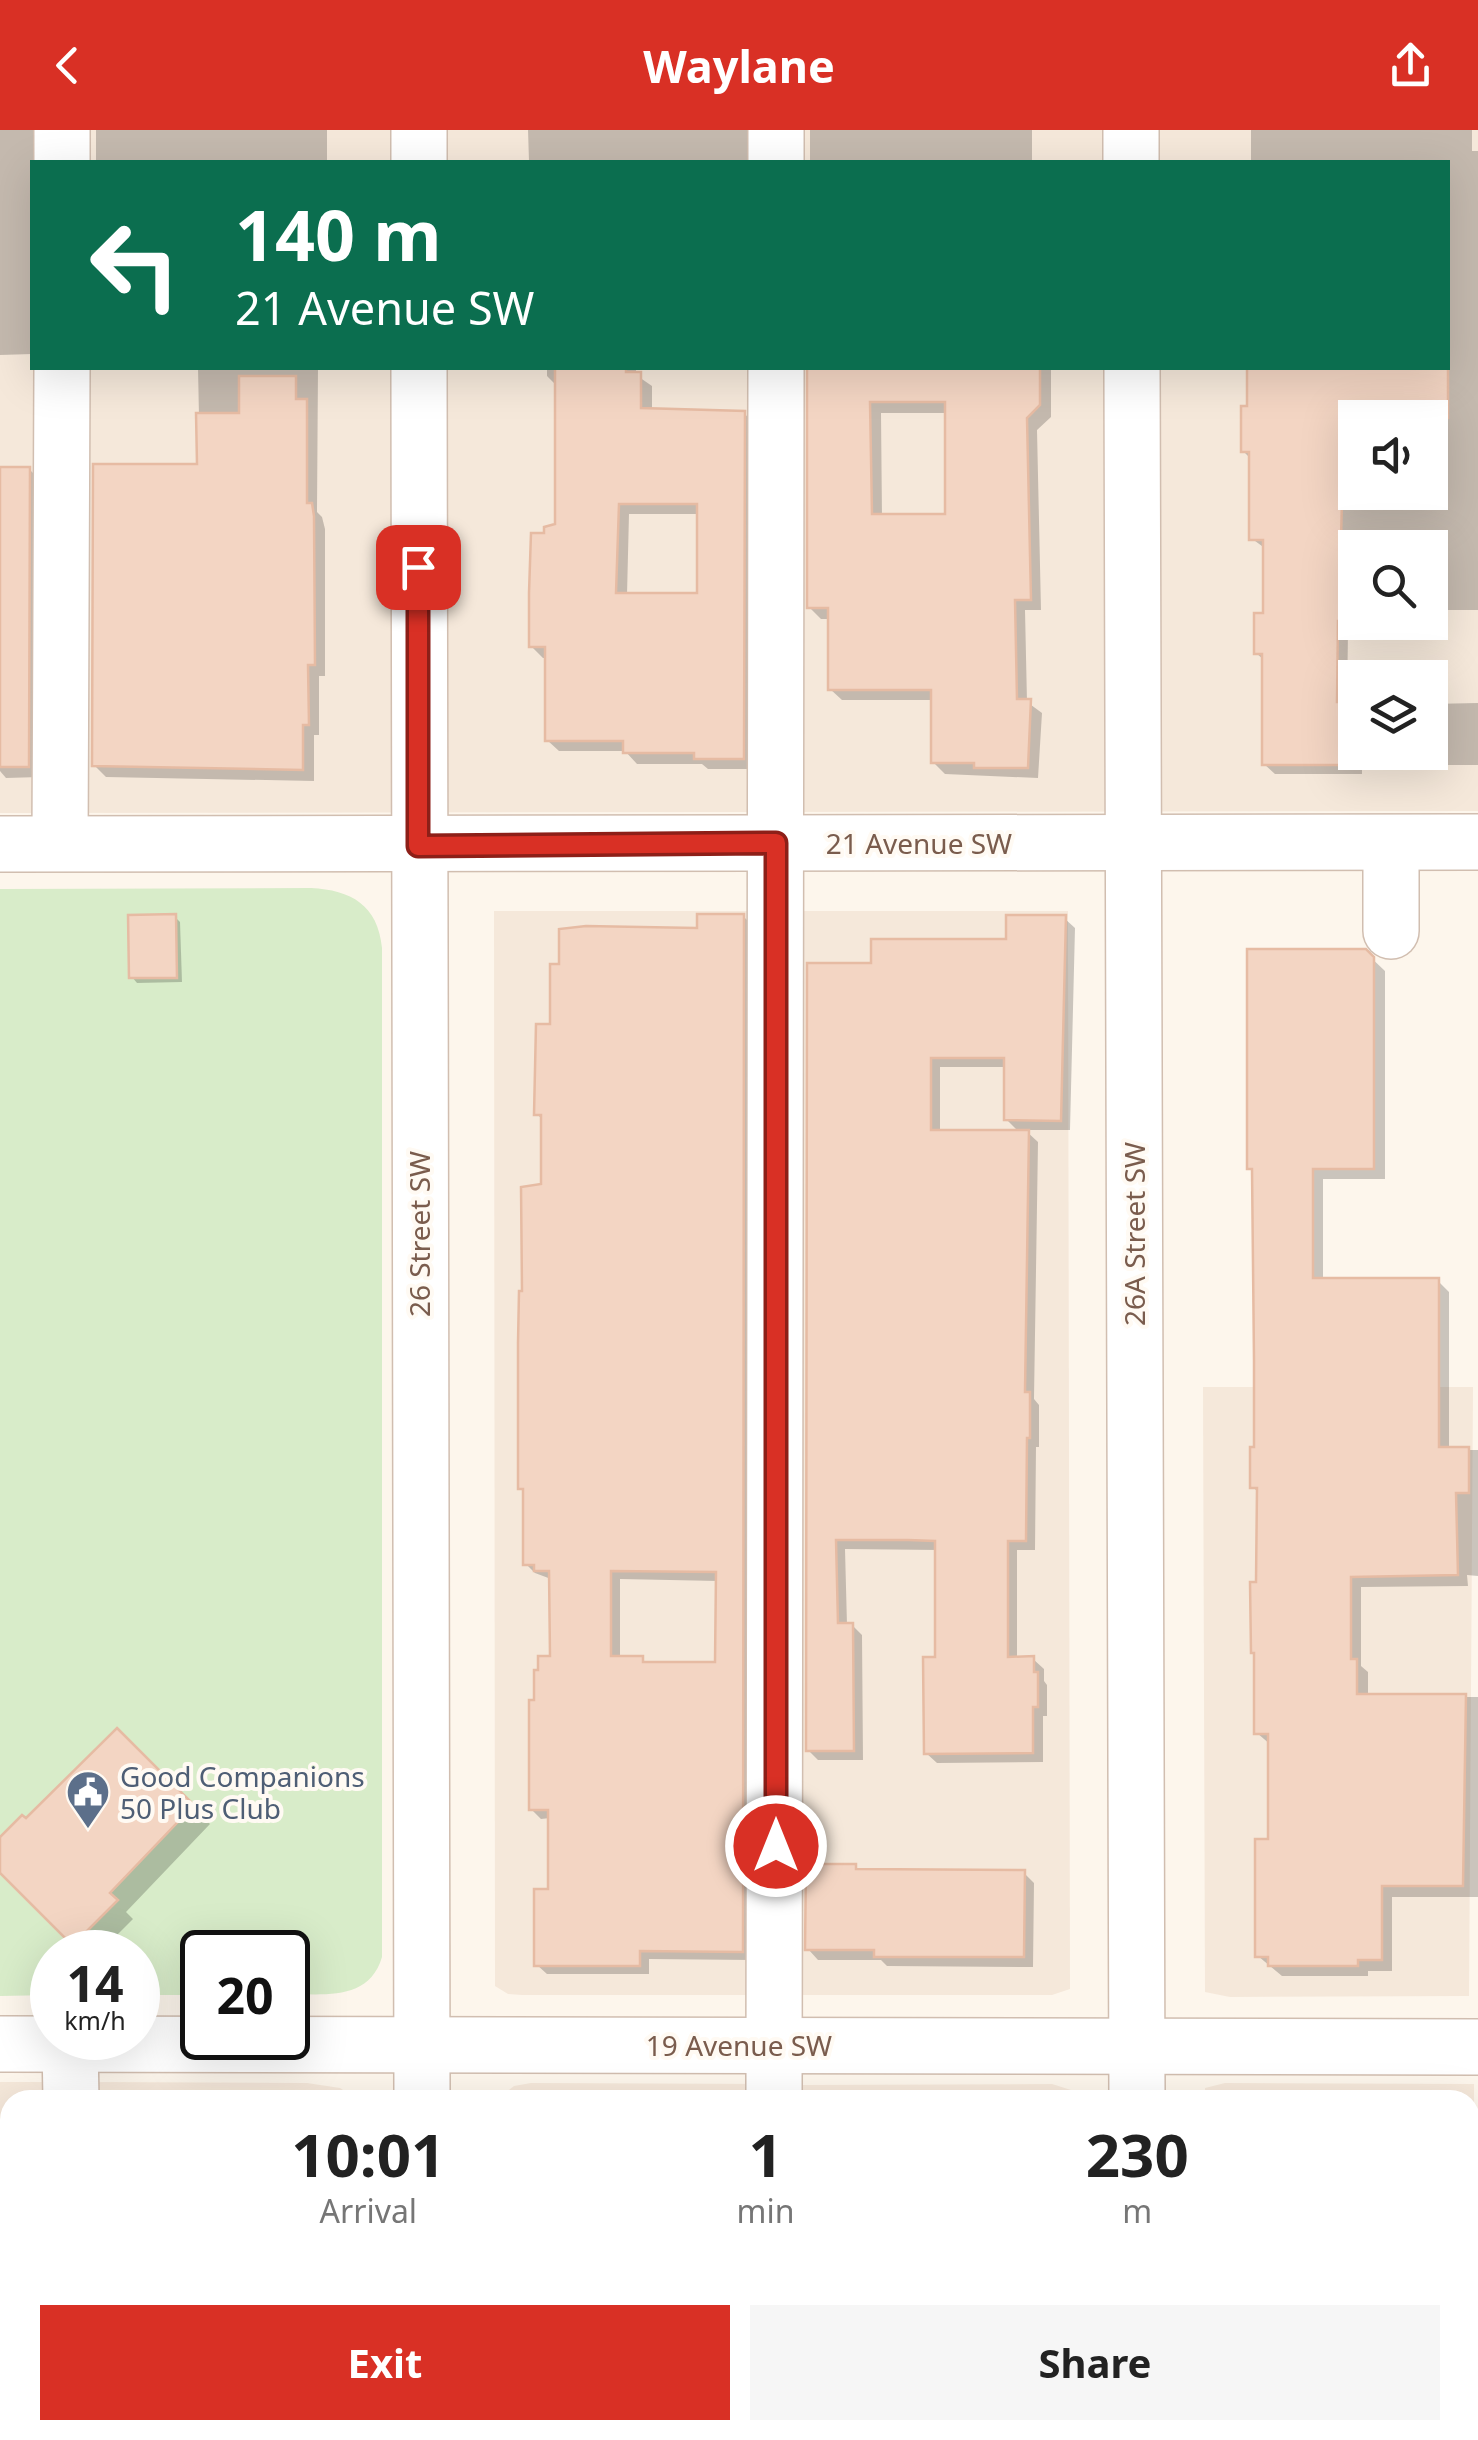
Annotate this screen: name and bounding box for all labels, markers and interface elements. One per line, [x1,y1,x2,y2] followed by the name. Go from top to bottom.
[643,35,835,96] text: Waylane
[40,38,95,93] icon: back
[1383,38,1438,93] icon: share
[235,186,442,282] text: 140 m
[70,200,200,330] icon: left
[235,277,534,338] text: 21 Avenue SW
[1338,400,1448,770] map controls
[1338,400,1448,510] button: sound
[376,525,461,610] pin
[1338,530,1448,640] button: search
[391,540,446,595] icon: arrive
[1338,660,1448,770] button: layers
[826,824,1012,862] street label: 21 Avenue SW
[1115,1142,1153,1326] street label: 26A Street SW
[400,1151,438,1317] street label: 26 Street SW
[120,1757,365,1827] place label: Good Companions 50 Plus Club
[65,1769,111,1830] public building icon: Good Companions 50 Plus Club
[724,1794,828,1898] position arrow
[180,1930,310,2060] speed limit sign: 20
[66,1949,124,2017] text: 14
[64,2003,126,2037] text: km/h
[646,2026,832,2064] street label: 19 Avenue SW
[291,2113,445,2195] text: 10:01
[748,2113,783,2195] text: 1
[1086,2113,1189,2195] text: 230
[320,2189,417,2232] text: Arrival
[737,2189,795,2232] text: min
[1122,2189,1152,2232] text: m
[40,2305,730,2420] button: Exit
[750,2305,1440,2420] button: Share

